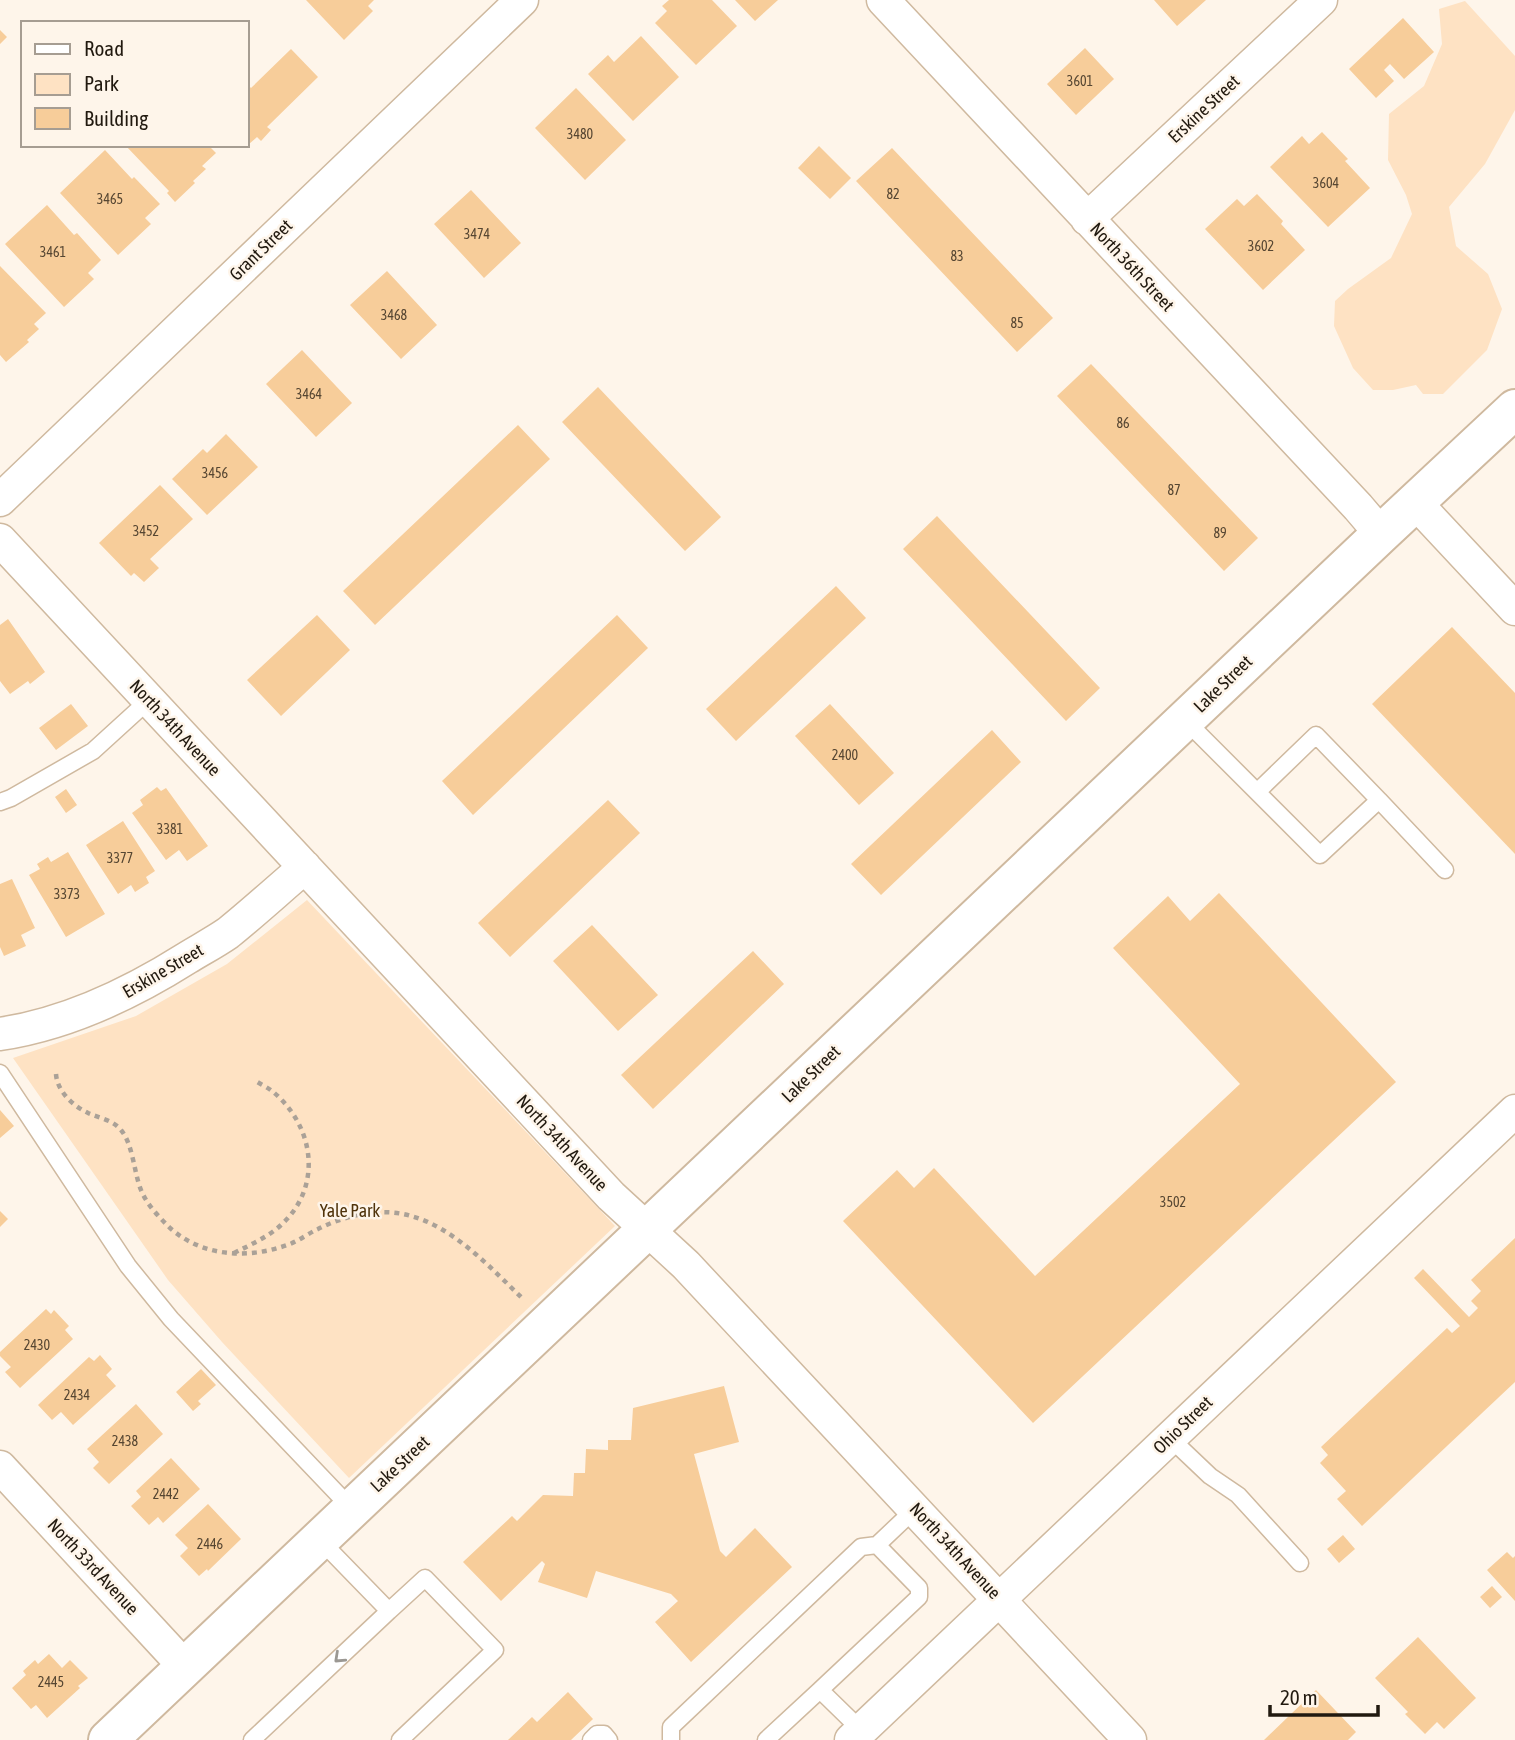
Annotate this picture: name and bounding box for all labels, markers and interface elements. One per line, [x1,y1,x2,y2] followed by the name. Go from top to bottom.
[21,21,248,147] legend
[84,36,124,60] text: Road
[1164,70,1244,147] street label: Erskine Street
[84,71,119,95] text: Park
[1067,73,1093,89] house number: 3601
[84,106,148,130] text: Building
[567,126,594,142] house number: 3480
[1313,175,1340,191] house number: 3604
[886,186,900,202] house number: 82
[97,191,123,207] house number: 3465
[225,215,296,285] street label: Grant Street
[1086,218,1179,315] street label: North 36th Street
[464,226,491,242] house number: 3474
[1248,238,1274,254] house number: 3602
[40,244,66,260] house number: 3461
[950,248,964,264] house number: 83
[381,307,408,323] house number: 3468
[1010,315,1024,331] house number: 85
[296,386,323,402] house number: 3464
[1116,415,1130,431] house number: 86
[202,465,229,481] house number: 3456
[1167,482,1181,498] house number: 87
[133,523,159,539] house number: 3452
[1213,525,1227,541] house number: 89
[1189,651,1256,717] street label: Lake Street
[125,675,225,780] street label: North 34th Avenue
[832,747,859,763] house number: 2400
[157,821,183,837] house number: 3381
[107,850,133,866] house number: 3377
[54,886,80,902] house number: 3373
[119,939,207,1002] street label: Erskine Street
[777,1041,844,1107] street label: Lake Street
[512,1090,612,1195] street label: North 34th Avenue
[1160,1194,1186,1210] house number: 3502
[320,1200,380,1221] park label: Yale Park
[24,1337,51,1353] house number: 2430
[64,1387,91,1403] house number: 2434
[1149,1391,1216,1458] street label: Ohio Street
[366,1431,434,1496] street label: Lake Street
[112,1433,139,1449] house number: 2438
[153,1486,179,1502] house number: 2442
[905,1498,1005,1603] street label: North 34th Avenue
[44,1514,143,1619] street label: North 33rd Avenue
[197,1536,224,1552] house number: 2446
[334,1649,347,1662] one-way arrow
[38,1674,64,1690] house number: 2445
[1270,1674,1378,1718] scale bar
[1280,1685,1318,1709] text: 20 m

